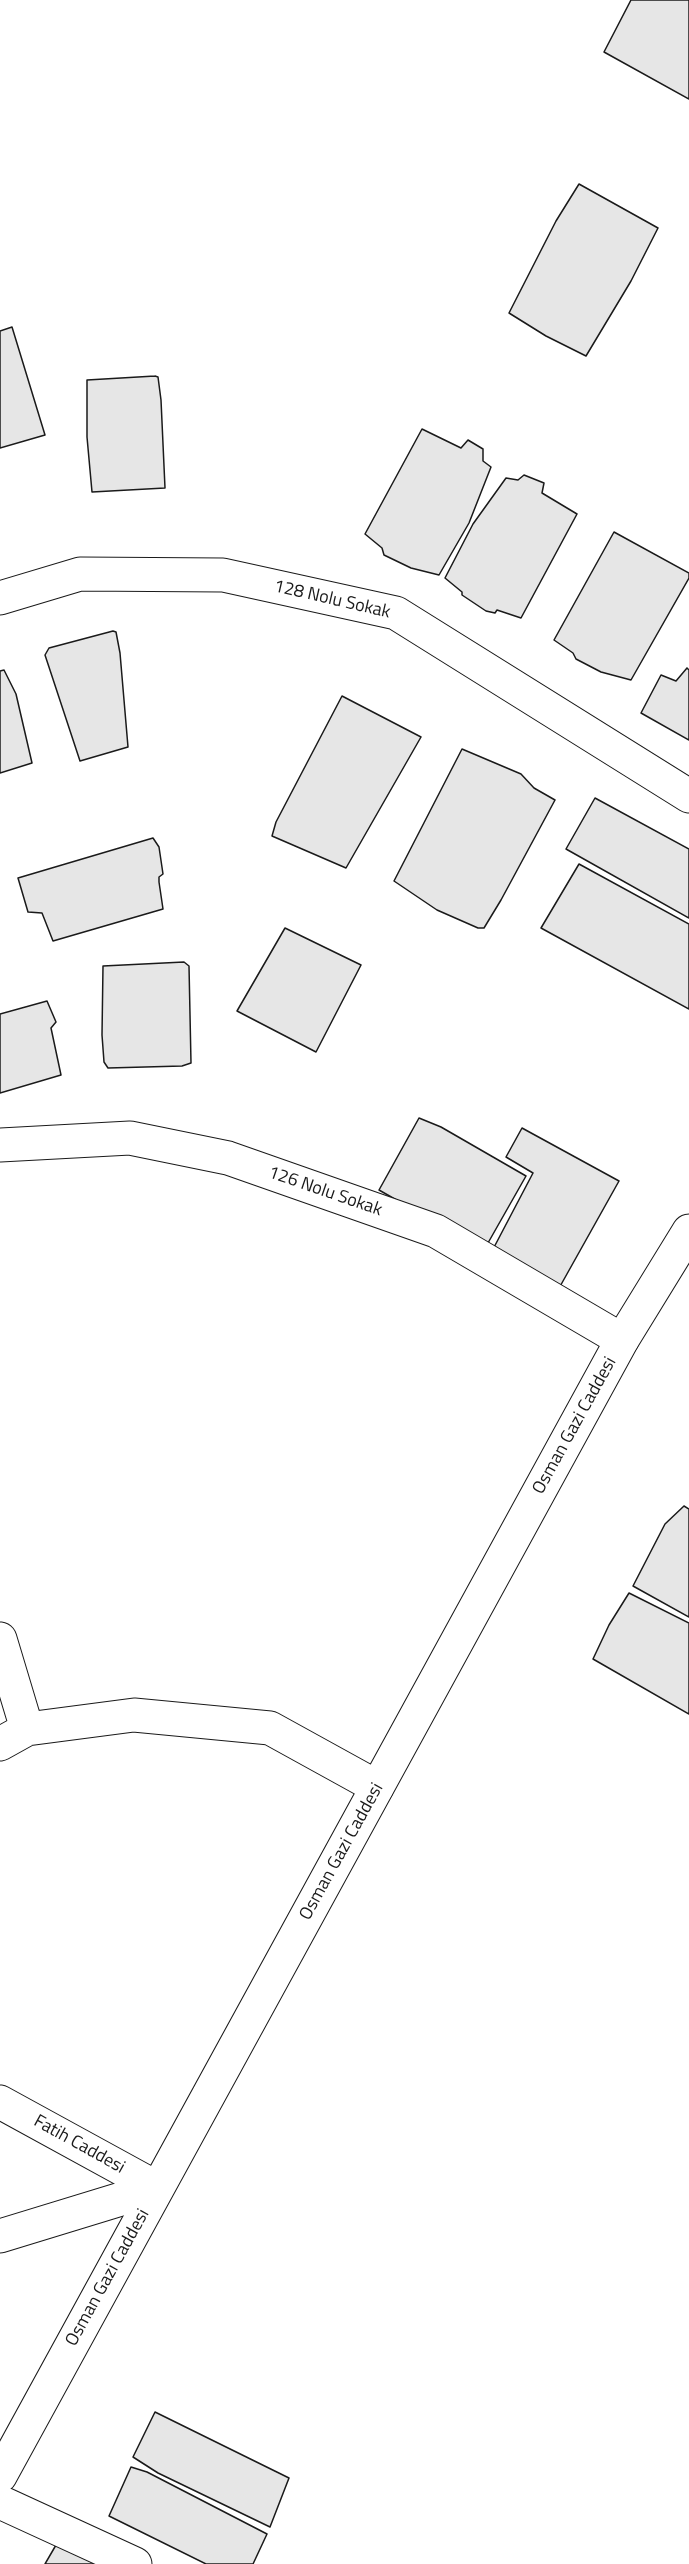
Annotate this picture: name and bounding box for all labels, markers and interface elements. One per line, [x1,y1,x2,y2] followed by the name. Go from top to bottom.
[272,576,392,624] street label: 128 Nolu Sokak
[265,1162,385,1222] street label: 126 Nolu Sokak
[528,1354,622,1498] street label: Osman Gazi Caddesi
[295,1780,389,1924] street label: Osman Gazi Caddesi
[30,2111,128,2179] street label: Fatih Caddesi
[61,2206,155,2350] street label: Osman Gazi Caddesi

